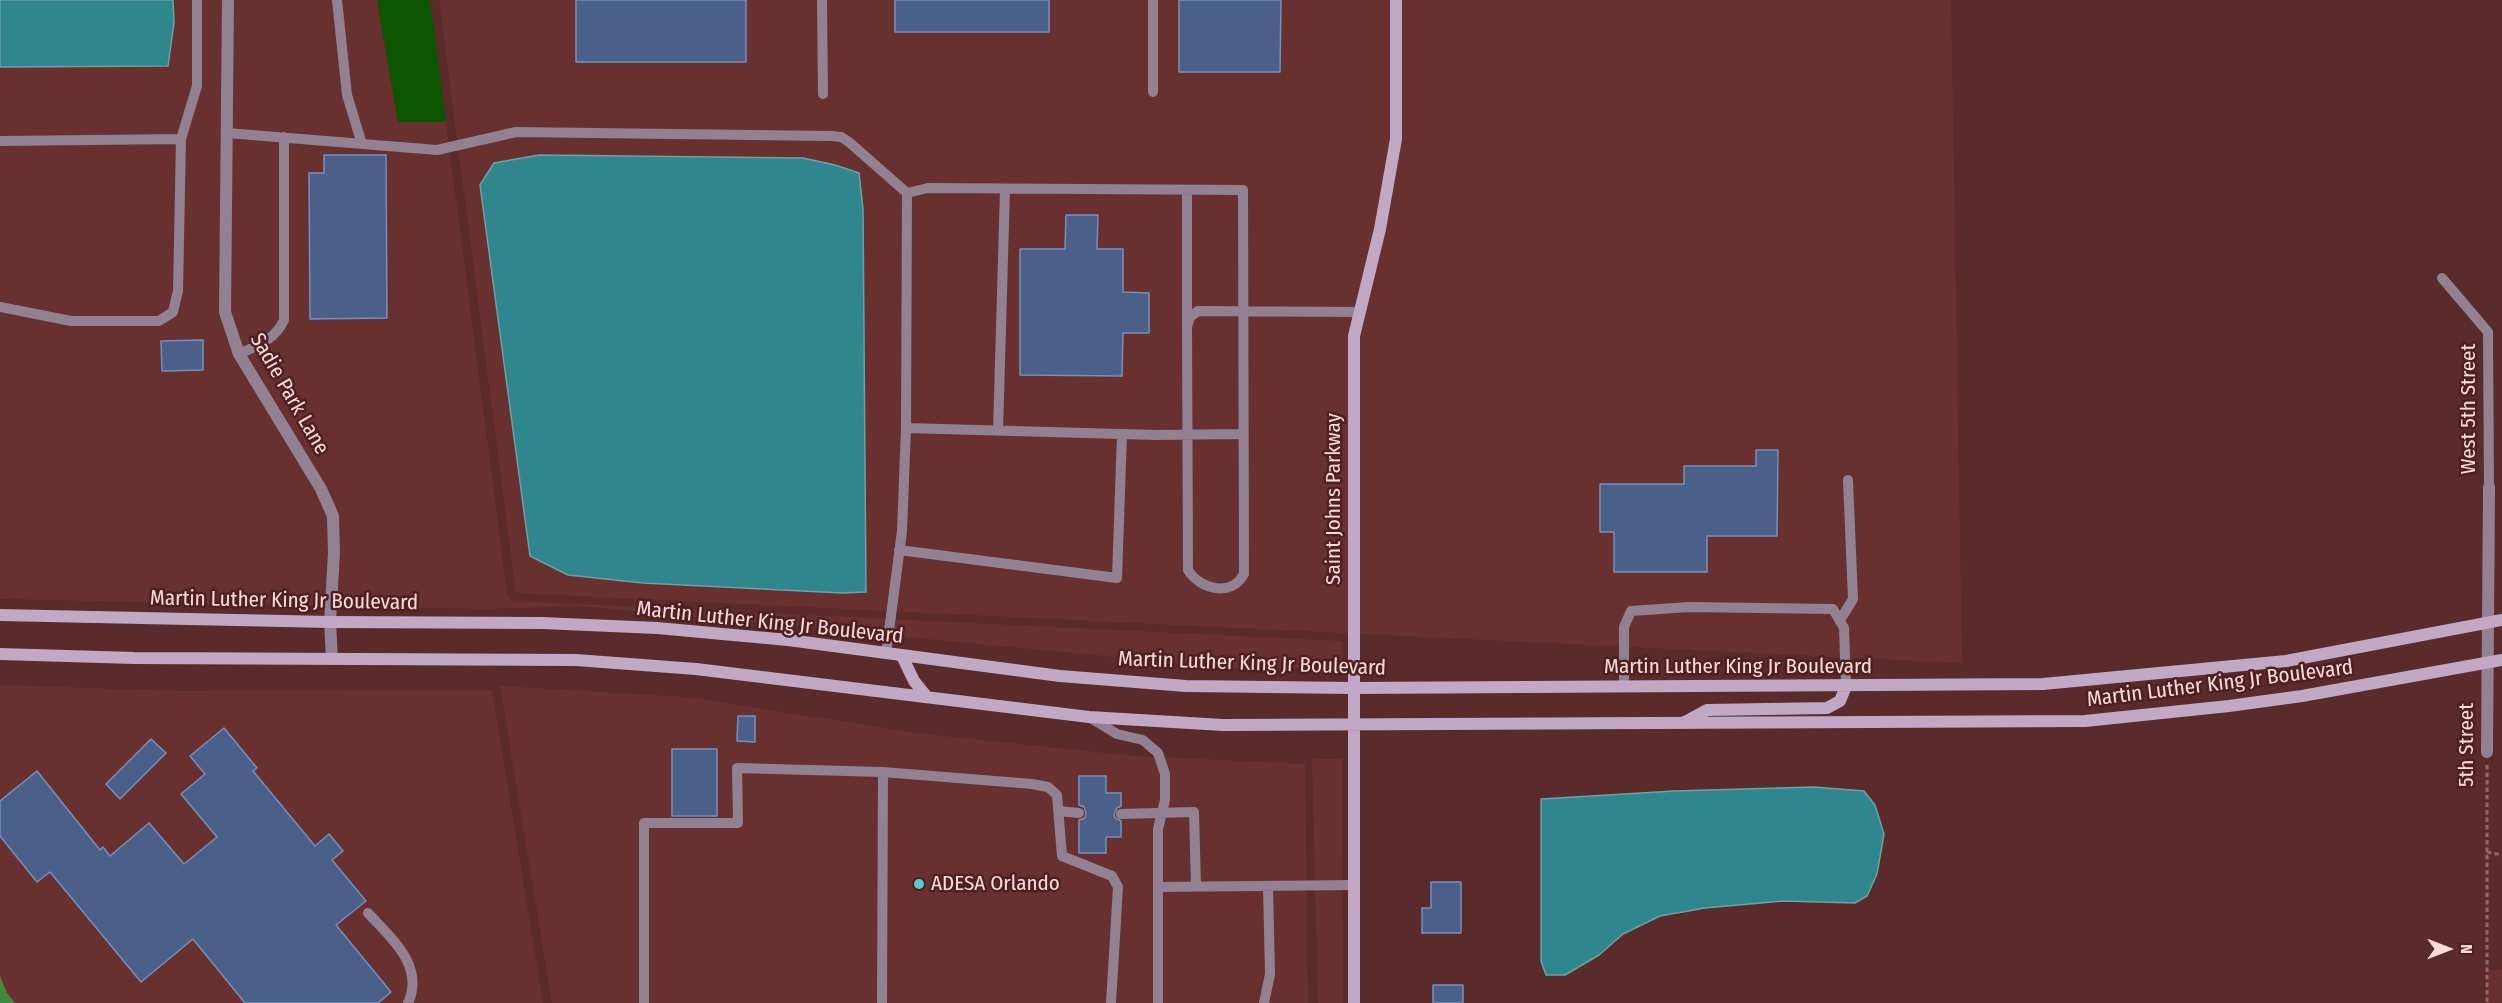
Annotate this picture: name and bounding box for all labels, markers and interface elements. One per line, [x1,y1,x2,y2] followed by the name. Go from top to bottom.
[244,329,334,459] street label: Sadie Park Lane
[2456,344,2482,474] street label: West 5th Street
[1321,413,1347,585] street label: Saint Johns Parkway
[150,586,418,616] street label: Martin Luther King Jr Boulevard
[635,596,905,650] street label: Martin Luther King Jr Boulevard
[1118,647,1386,681] street label: Martin Luther King Jr Boulevard
[1604,654,1872,680] street label: Martin Luther King Jr Boulevard
[2085,655,2355,713] street label: Martin Luther King Jr Boulevard
[2454,703,2480,787] street label: 5th Street
[931,871,1060,897] place label: ADESA Orlando
[912,877,926,891] marker: ADESA Orlando
[2418,919,2478,979] north arrow
[2457,944,2476,954] text: N

